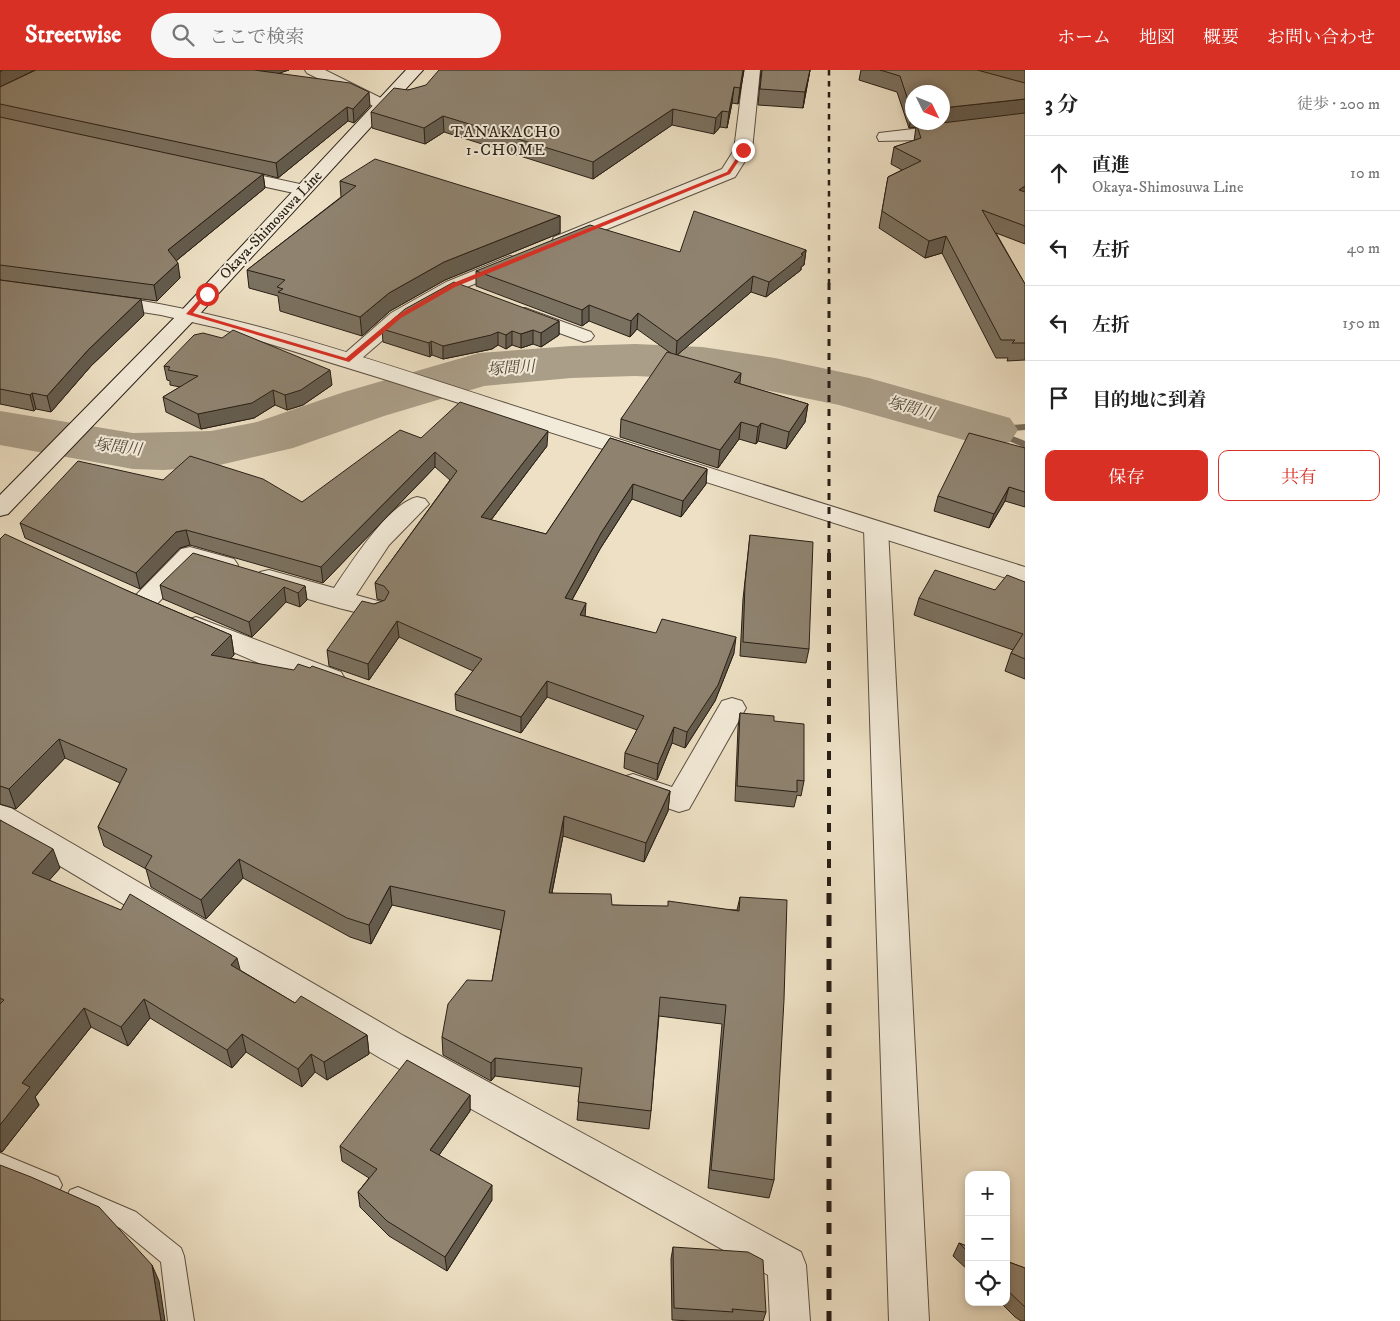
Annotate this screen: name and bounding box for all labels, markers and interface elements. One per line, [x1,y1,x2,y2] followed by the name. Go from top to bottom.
[151,13,501,58] search box
[25,20,121,50] text: Streetwise
[169,21,197,49] icon: search
[209,26,304,49] text: ここで検索
[1057,27,1111,49] text: ホーム
[1139,27,1175,49] text: 地図
[1203,27,1239,49] text: 概要
[1267,27,1375,49] text: お問い合わせ
[905,85,950,130] north arrow
[1045,92,1078,118] text: 3 分
[1297,94,1380,114] text: 徒歩 · 200 m
[451,122,561,160] district label: TANAKACHO 1-CHOME
[732,139,755,162] route end
[1092,154,1130,177] text: 直進
[1045,159,1073,187] icon: ahead
[1350,163,1380,183] text: 10 m
[216,167,326,283] street label: Okaya-Shimosuwa Line
[1092,177,1244,197] text: Okaya-Shimosuwa Line
[1045,234,1073,262] icon: left
[1347,238,1380,258] text: 40 m
[1092,239,1130,262] text: 左折
[196,283,219,306] route start
[1045,309,1073,337] icon: left
[1342,313,1380,333] text: 150 m
[1092,314,1130,337] text: 左折
[486,356,538,380] water label: 塚間川
[1045,384,1073,412] icon: arrive
[1092,389,1206,412] text: 目的地に到着
[885,392,939,425] water label: 塚間川
[93,434,145,460] water label: 塚間川
[1045,450,1208,501] button: 保存
[1218,450,1380,501] button: 共有
[965,1171,1010,1306] map controls
[965,1171,1010,1216] button: +
[965,1216,1010,1261] button: −
[965,1261,1010,1306] button: locate

